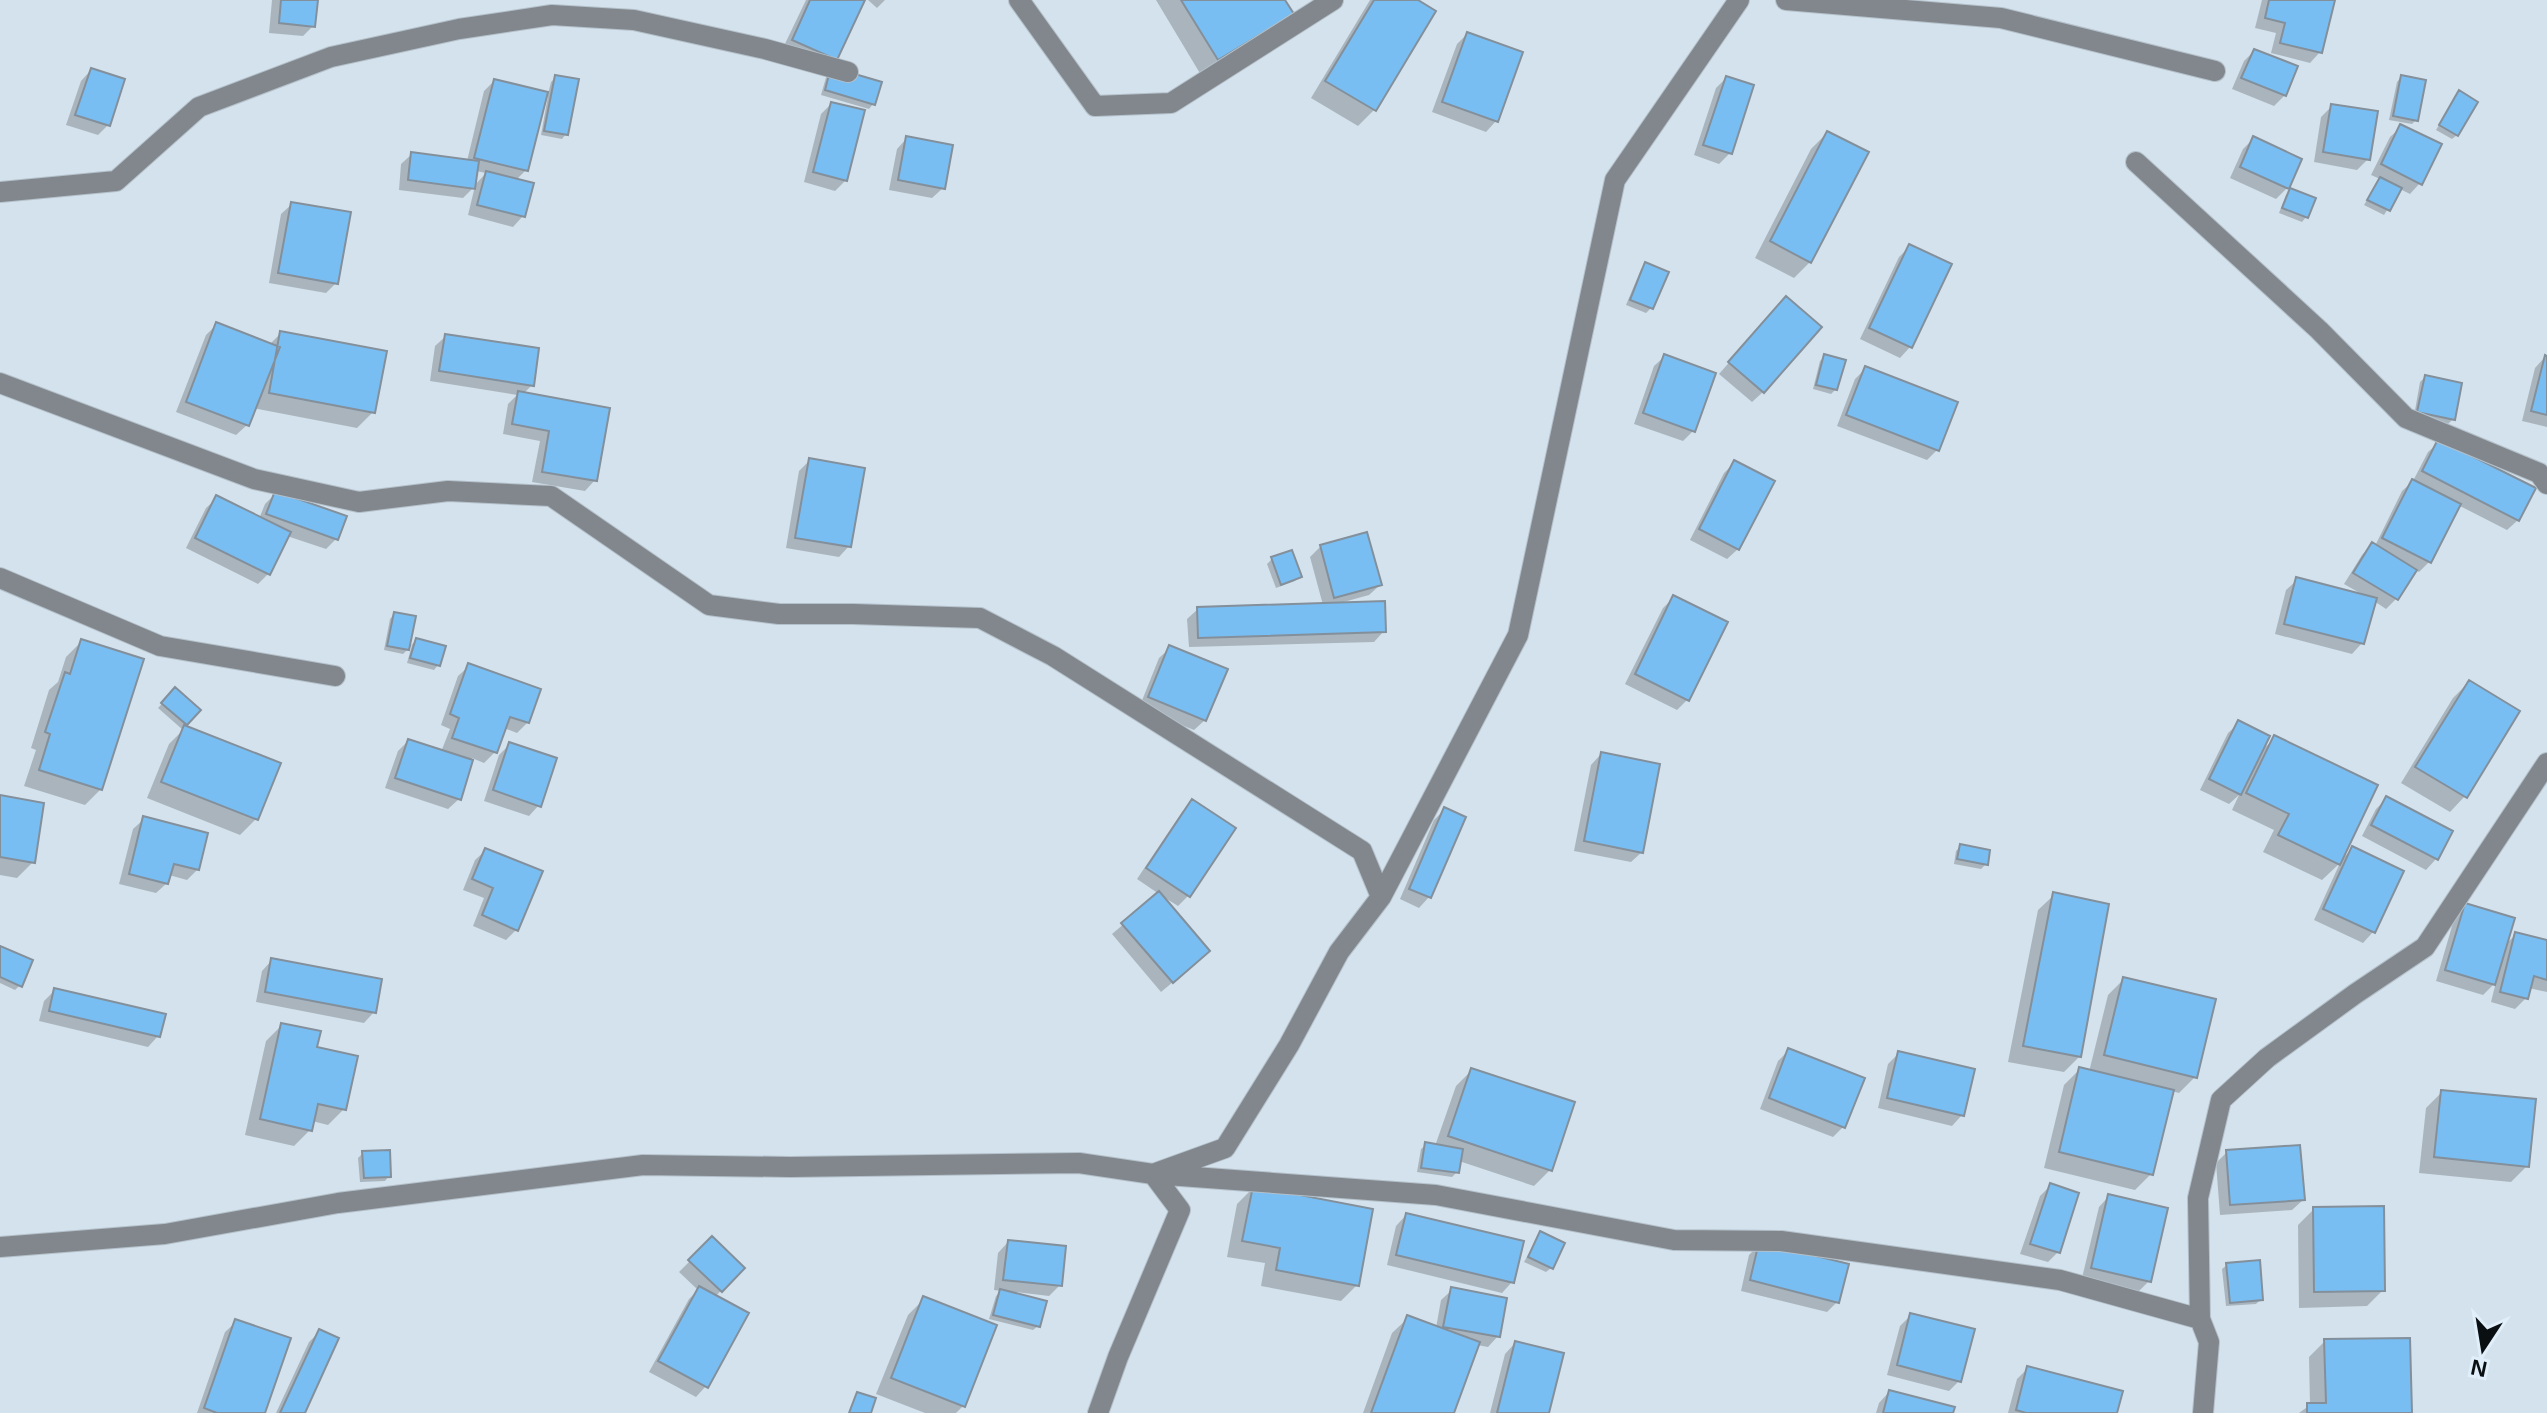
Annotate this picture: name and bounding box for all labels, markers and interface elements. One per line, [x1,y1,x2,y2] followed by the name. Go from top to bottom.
[2443,1309,2523,1389] north arrow
[2469,1354,2489,1382] text: N

